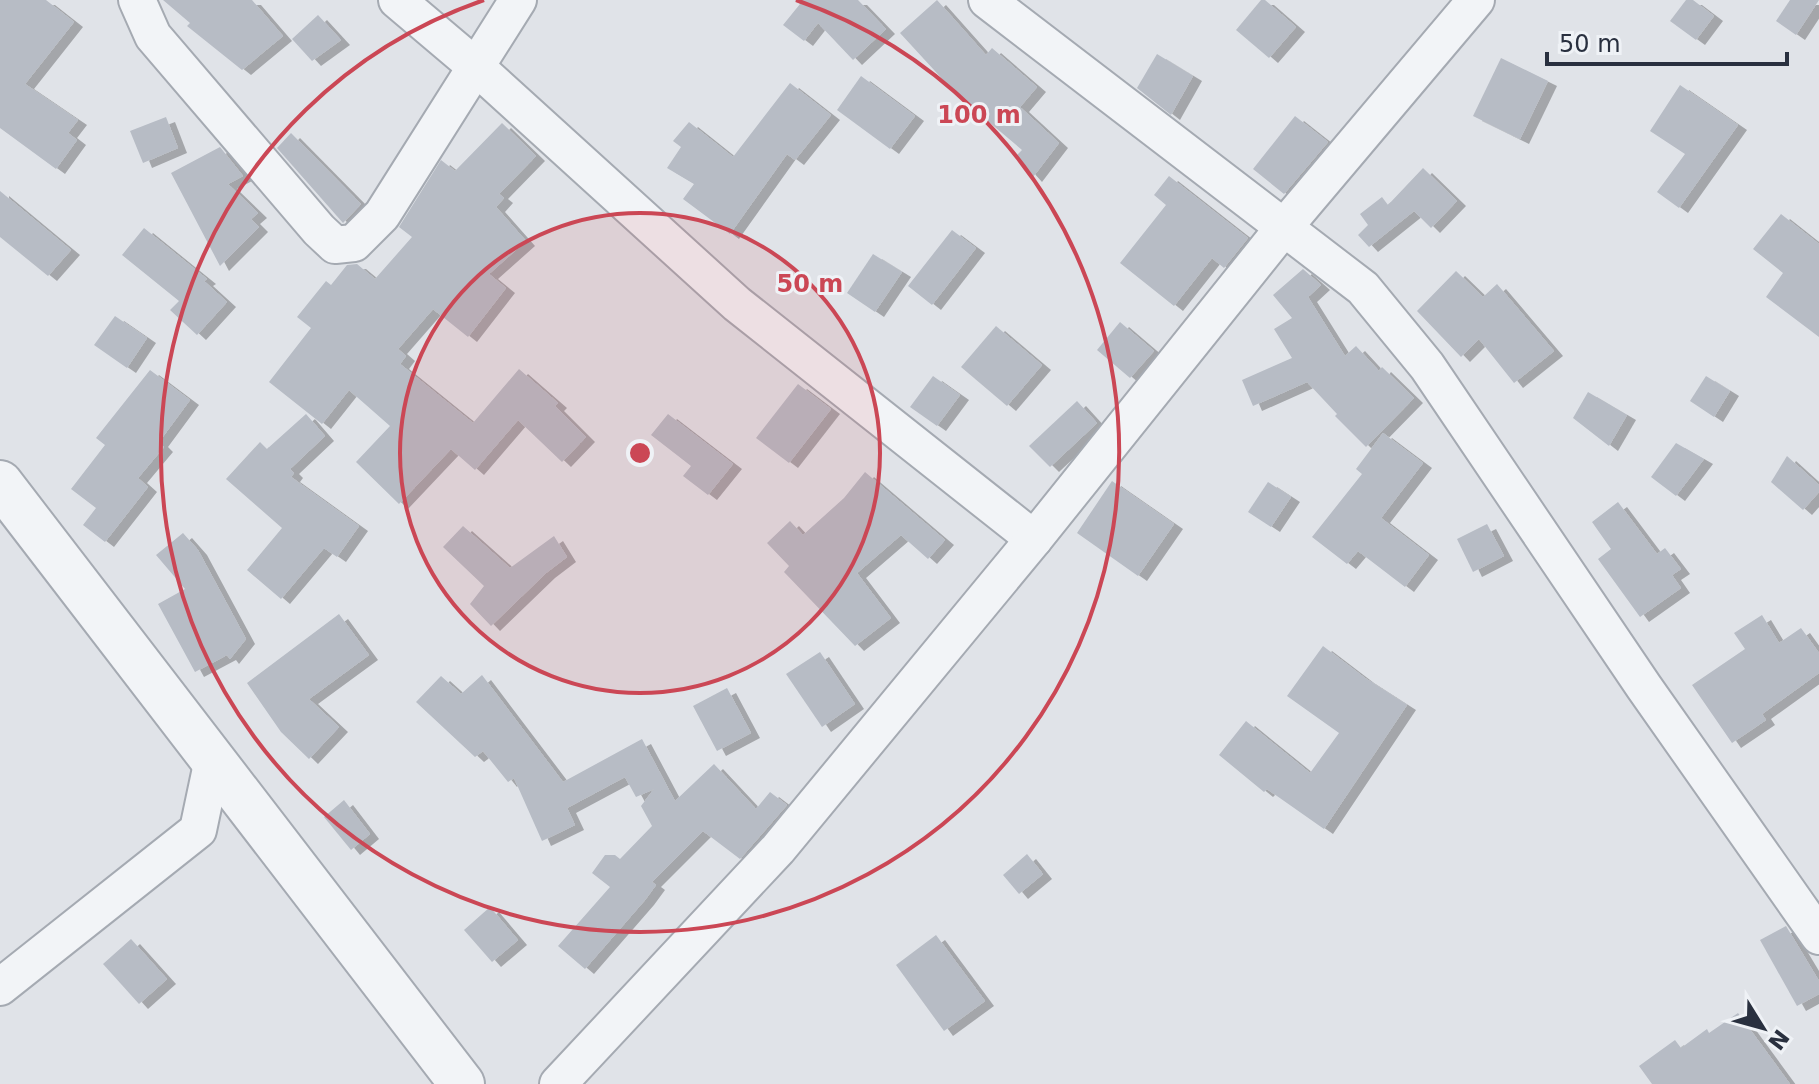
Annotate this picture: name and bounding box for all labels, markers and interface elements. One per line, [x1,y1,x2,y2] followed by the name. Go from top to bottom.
[1547,16,1787,66] scale bar
[1559,30,1621,58] text: 50 m
[937,101,1021,129] text: 100 m
[777,270,843,298] text: 50 m
[626,439,654,467] centre of rings
[1723,988,1803,1068] north arrow
[1763,1025,1794,1055] text: N

